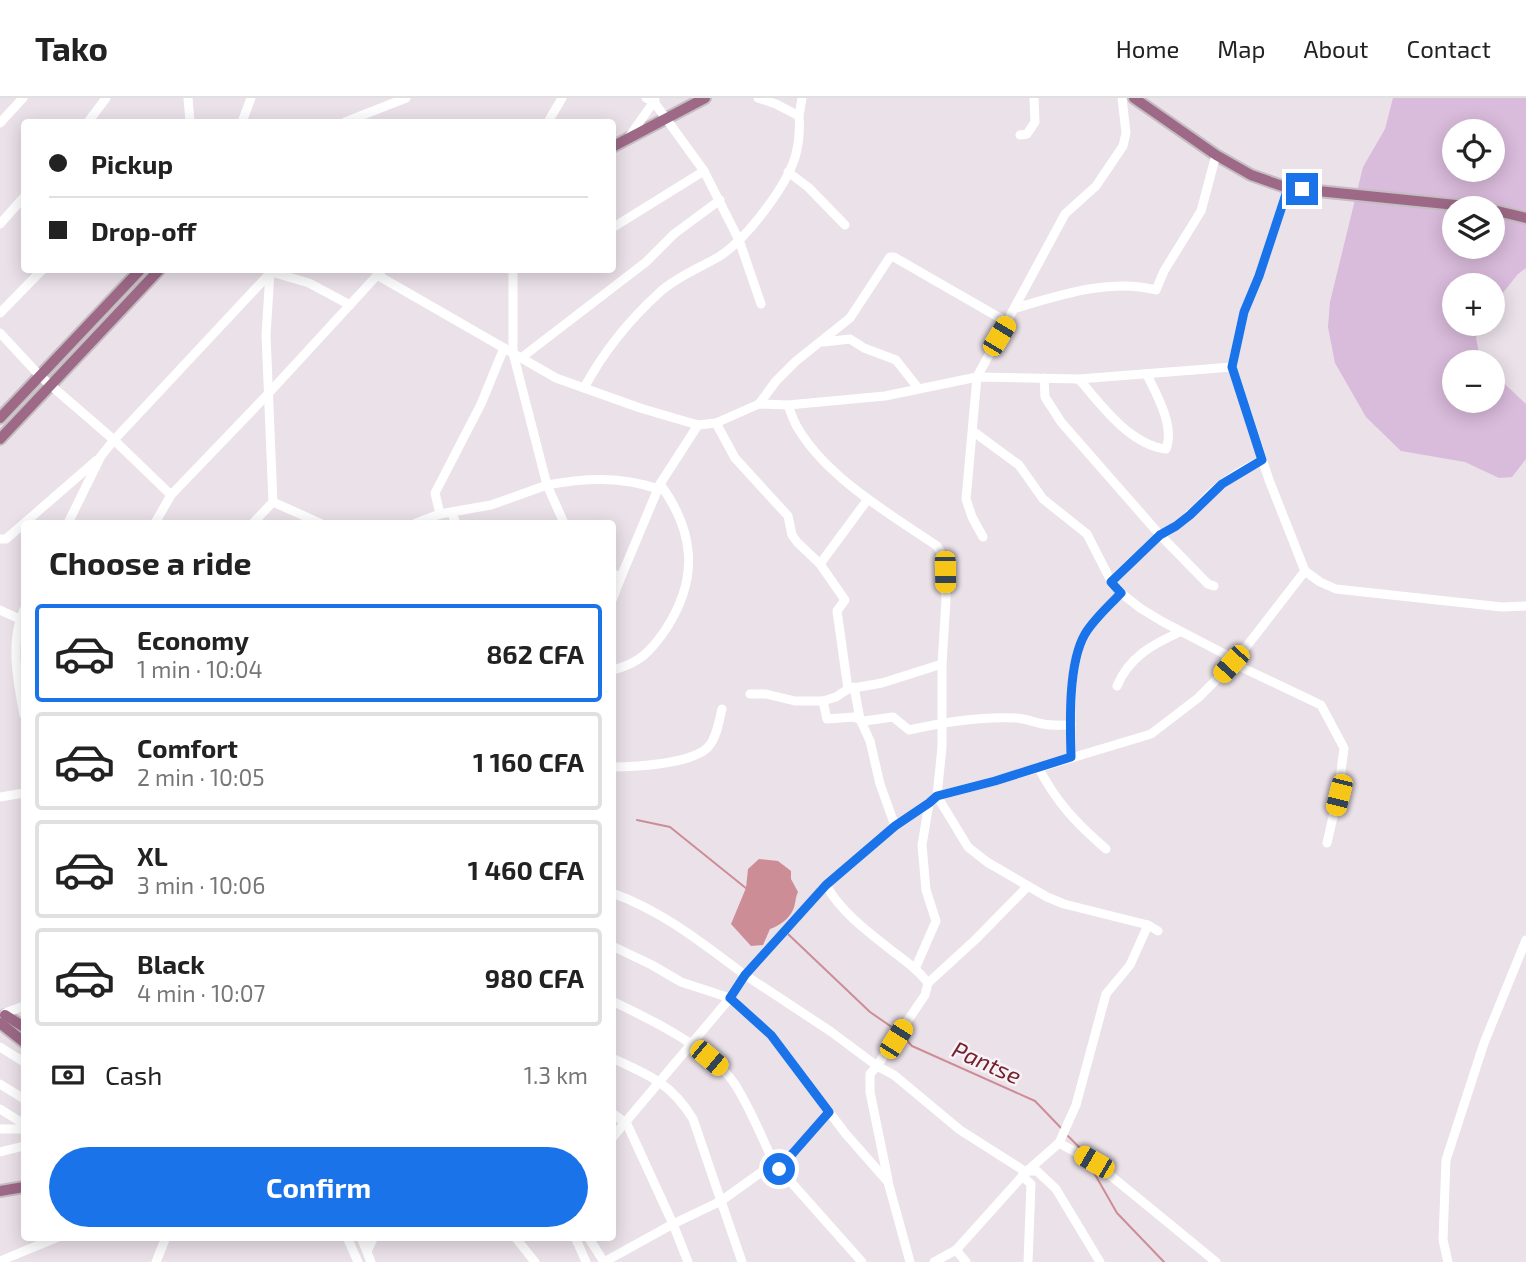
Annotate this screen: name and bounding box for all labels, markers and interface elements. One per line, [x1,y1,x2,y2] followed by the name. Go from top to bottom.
[35,28,108,68] text: Tako
[1116,34,1179,63] text: Home
[1217,34,1265,63] text: Map
[1303,34,1369,63] text: About
[1407,34,1491,63] text: Contact
[1442,119,1505,413] map controls
[1442,119,1505,182] button: locate
[91,148,173,179] text: Pickup
[1286,173,1318,205] route end
[1442,196,1505,259] button: layers
[91,215,196,246] text: Drop-off
[1442,273,1505,336] button: +
[980,313,1019,359] car
[1442,350,1505,413] button: −
[49,543,252,581] text: Choose a ride
[935,551,956,593] car
[53,622,116,685] icon: car
[137,624,249,655] text: Economy
[486,638,584,669] text: 862 CFA
[1210,641,1253,687] car
[137,655,263,683] text: 1 min · 10:04
[53,730,116,793] icon: car
[137,732,238,763] text: Comfort
[473,746,584,777] text: 1 160 CFA
[137,763,265,791] text: 2 min · 10:05
[1324,772,1355,818] car
[53,838,116,901] icon: car
[137,840,168,871] text: XL
[468,854,584,885] text: 1 460 CFA
[137,871,265,899] text: 3 min · 10:06
[53,946,116,1009] icon: car
[137,948,205,979] text: Black
[485,962,584,993] text: 980 CFA
[137,979,265,1007] text: 4 min · 10:07
[876,1016,917,1062] car
[948,1034,1026,1090] water label: Pantse
[687,1036,732,1080] car
[49,1056,87,1094] icon: cash
[105,1059,162,1090] text: Cash
[524,1061,588,1089] text: 1.3 km
[1071,1142,1118,1182] car
[49,1147,588,1227] button: Confirm
[763,1153,795,1185] route start

